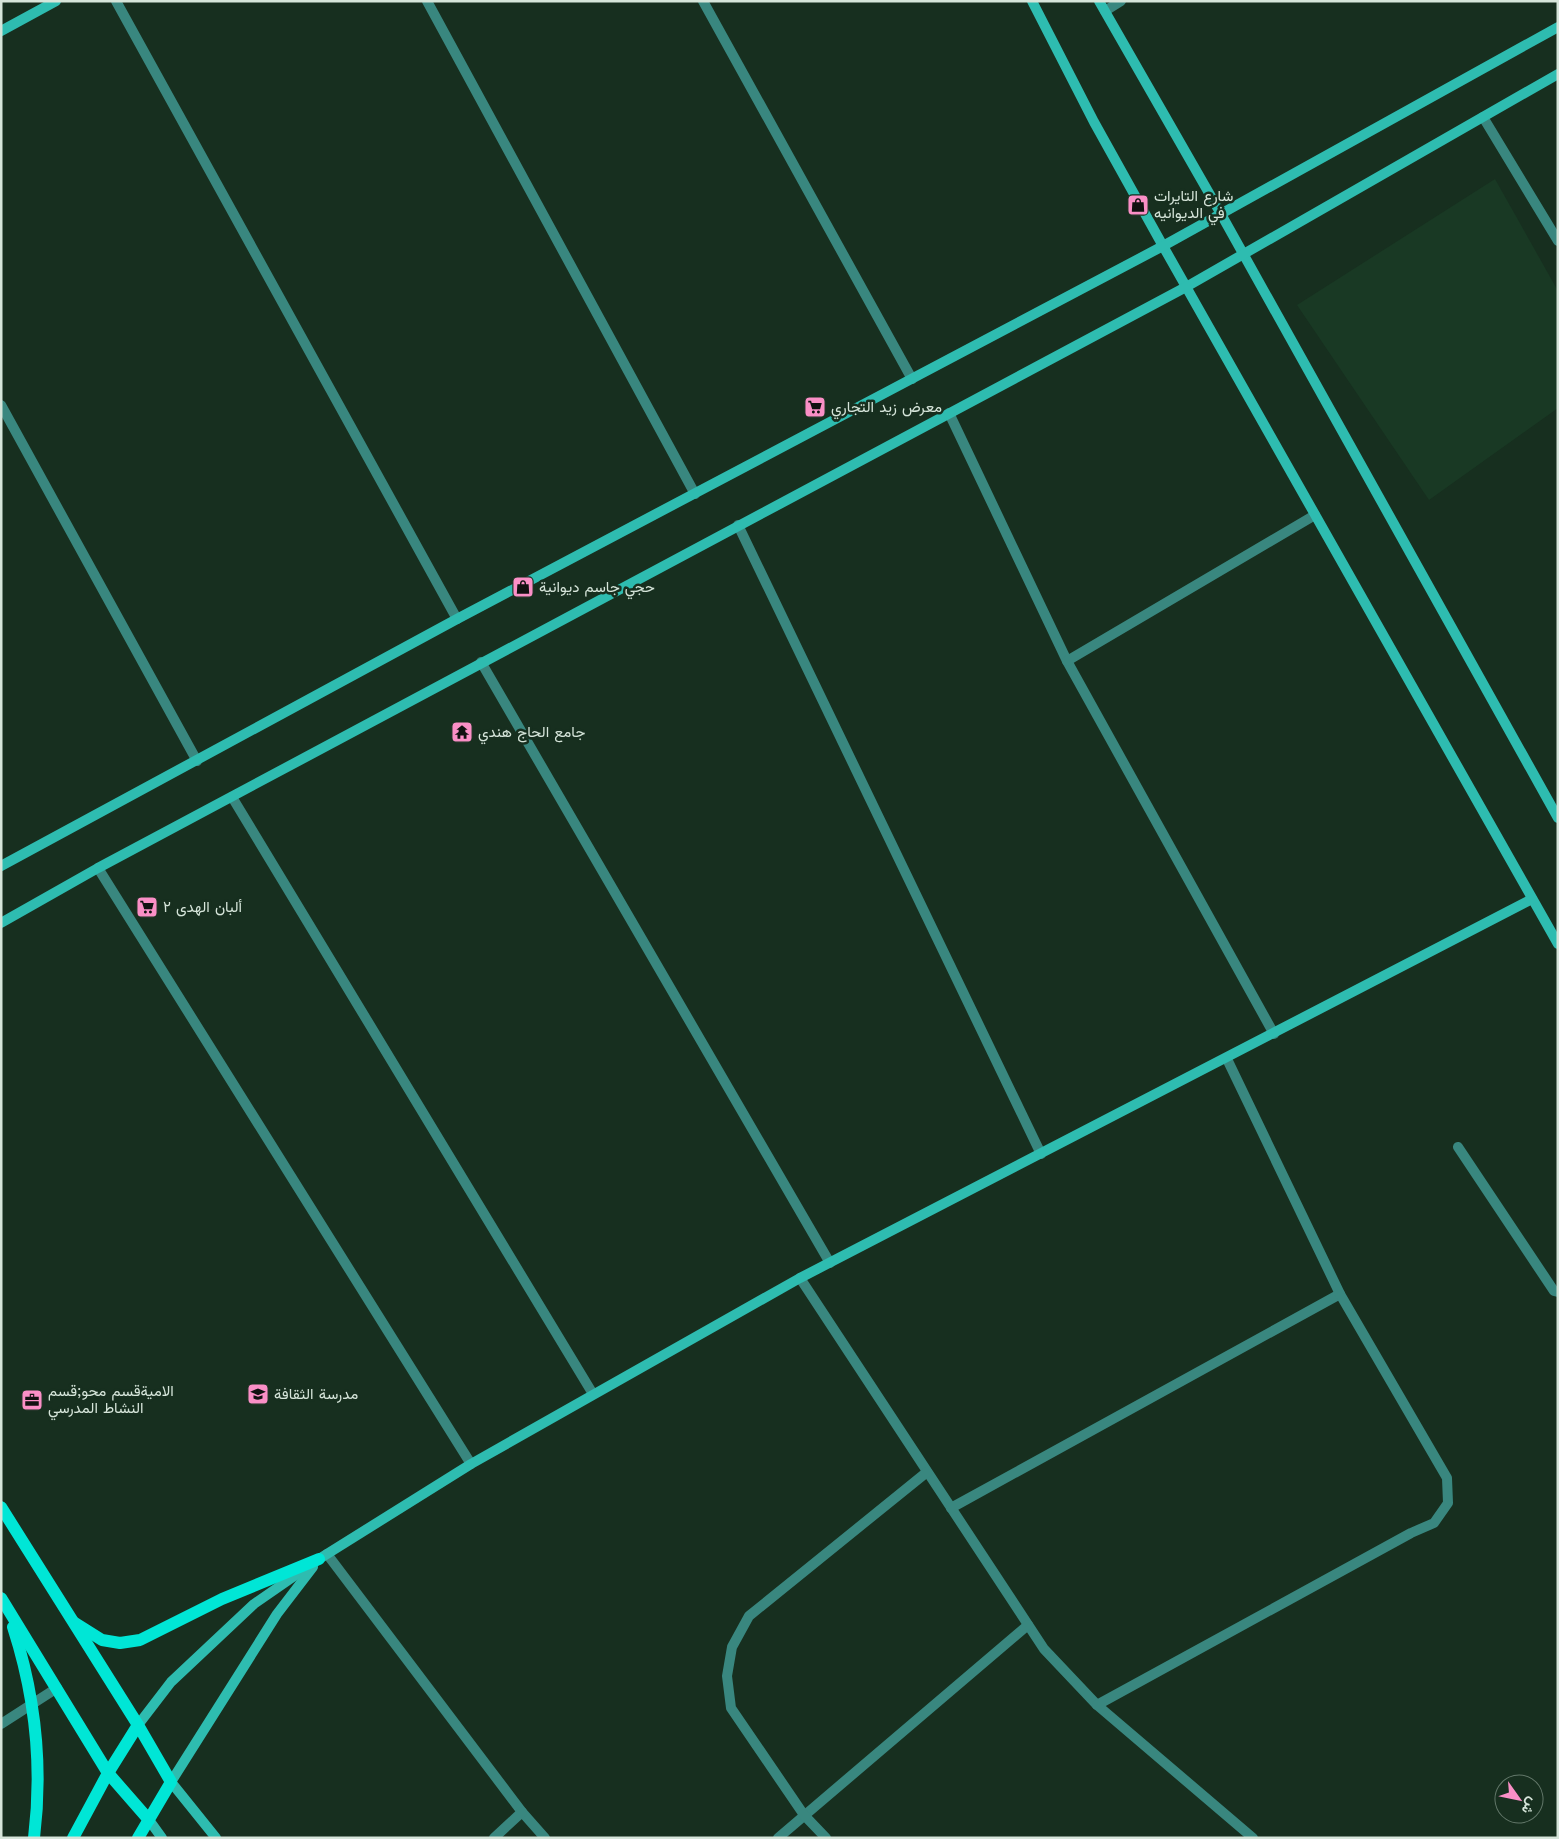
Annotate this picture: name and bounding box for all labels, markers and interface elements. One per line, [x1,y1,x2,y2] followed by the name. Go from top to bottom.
[1154,187,1233,226] place label: شارع التايرات في الديوانيه
[1126,193,1150,217] shop icon: شارع التايرات في الديوانيه
[803,395,827,419] supermarket icon: معرض زيد التجاري
[831,398,942,420] place label: معرض زيد التجاري
[511,575,535,599] shop icon: حجي جاسم ديوانية
[539,578,655,600] place label: حجي جاسم ديوانية
[450,720,474,744] temple icon: جامع الحاج هندي
[478,723,585,745] place label: جامع الحاج هندي
[135,895,159,919] supermarket icon: ألبان الهدى ٢
[163,898,243,917] place label: ألبان الهدى ٢
[48,1382,174,1421] place label: الاميةقسم محو;قسم النشاط المدرسي
[246,1382,270,1406] school or university icon: مدرسة الثقافة
[274,1385,358,1403] place label: مدرسة الثقافة
[20,1388,44,1412] office icon: الاميةقسم محو;قسم النشاط المدرسي
[1494,1774,1544,1824] north arrow
[1518,1794,1541,1818] text: ش

